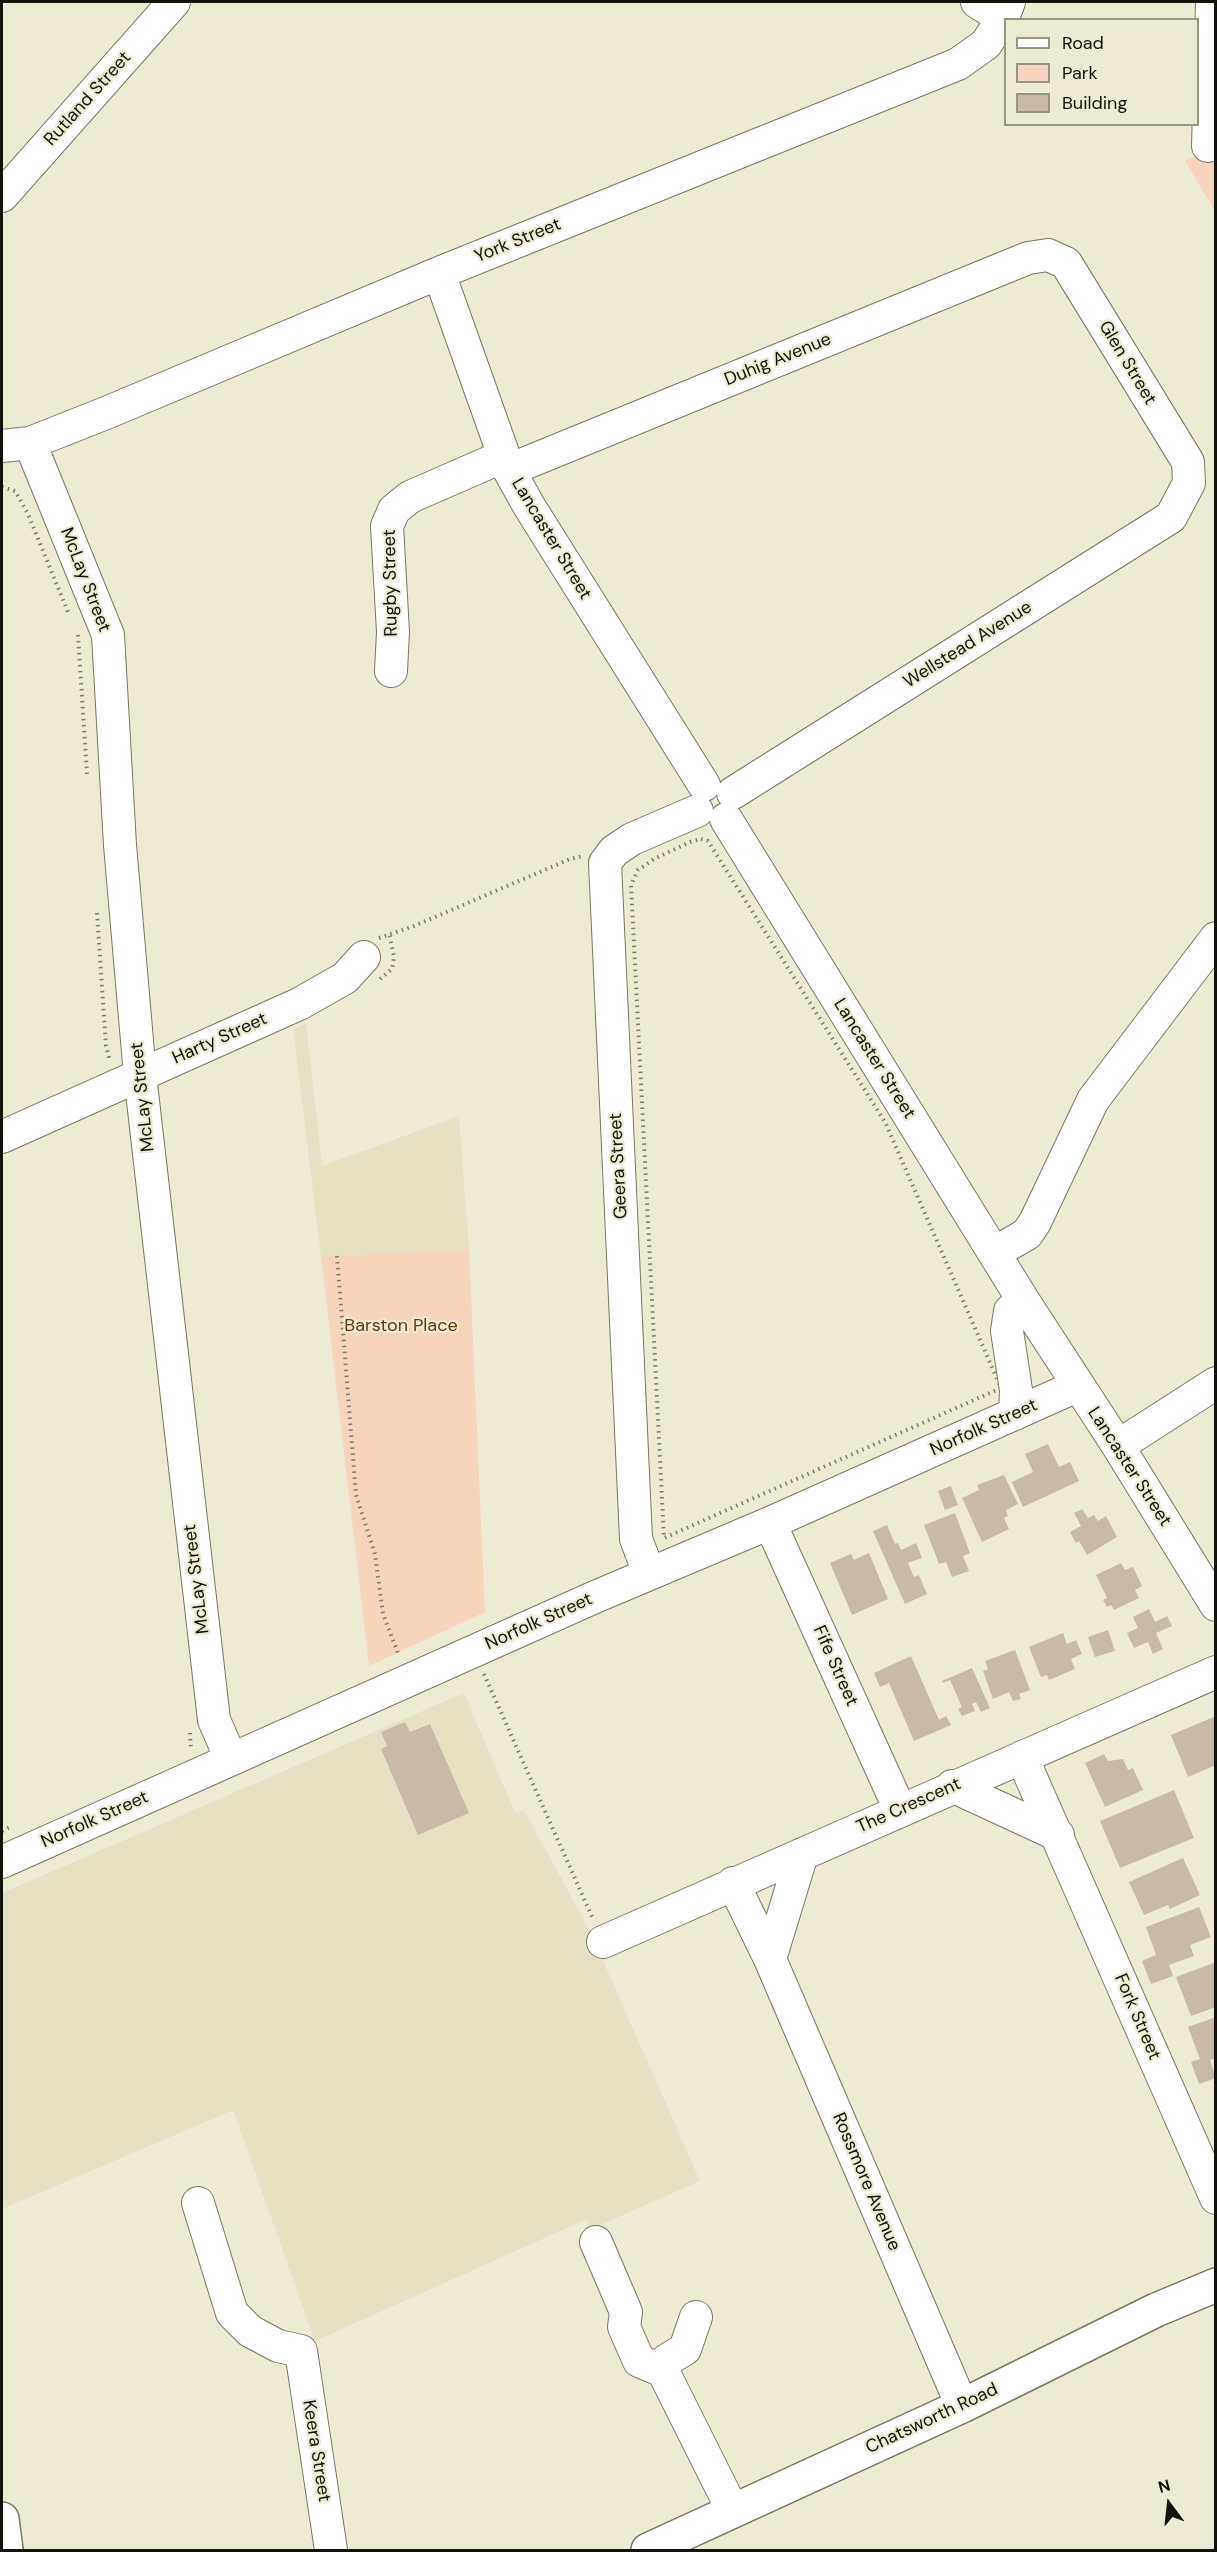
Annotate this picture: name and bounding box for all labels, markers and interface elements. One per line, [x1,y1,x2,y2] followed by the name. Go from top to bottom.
[1004,18,1199,126] legend
[1062,31,1104,55] text: Road
[40,47,136,151] street label: Rutland Street
[1062,61,1098,85] text: Park
[1062,91,1127,115] text: Building
[472,214,564,268] street label: York Street
[1094,317,1160,409] street label: Glen Street
[721,329,835,391] street label: Duhig Avenue
[506,474,596,604] street label: Lancaster Street
[55,525,115,635] street label: McLay Street
[379,529,403,637] street label: Rugby Street
[900,597,1036,693] street label: Wellstead Avenue
[828,995,920,1123] street label: Lancaster Street
[169,1008,271,1070] street label: Harty Street
[126,1041,160,1153] street label: McLay Street
[605,1112,633,1220] street label: Geera Street
[344,1315,458,1337] park label: Barston Place
[927,1395,1041,1461] street label: Norfolk Street
[1082,1403,1176,1531] street label: Lancaster Street
[180,1523,214,1635] street label: McLay Street
[482,1589,596,1655] street label: Norfolk Street
[808,1622,862,1710] street label: Fife Street
[854,1773,964,1839] street label: The Crescent
[38,1787,152,1853] street label: Norfolk Street
[1109,1971,1165,2063] street label: Fork Street
[827,2110,905,2254] street label: Rossmore Avenue
[862,2379,1002,2459] street label: Chatsworth Road
[297,2399,335,2503] street label: Keera Street
[1139,2474,1199,2534] north arrow
[1156,2474,1173,2498] text: N

